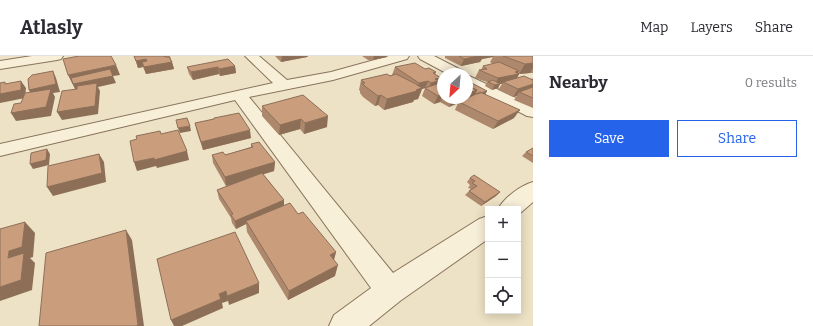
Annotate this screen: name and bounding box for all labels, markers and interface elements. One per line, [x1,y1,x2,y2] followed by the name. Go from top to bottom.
[20,16,82,39] text: Atlasly
[640,19,668,36] text: Map
[690,19,733,36] text: Layers
[755,19,793,36] text: Share
[437,68,473,104] north arrow
[549,72,608,93] text: Nearby
[745,75,797,90] text: 0 results
[549,120,669,157] button: Save
[677,120,797,157] button: Share
[485,206,521,314] map controls
[485,206,521,242] button: +
[485,242,521,278] button: −
[485,278,521,314] button: locate

